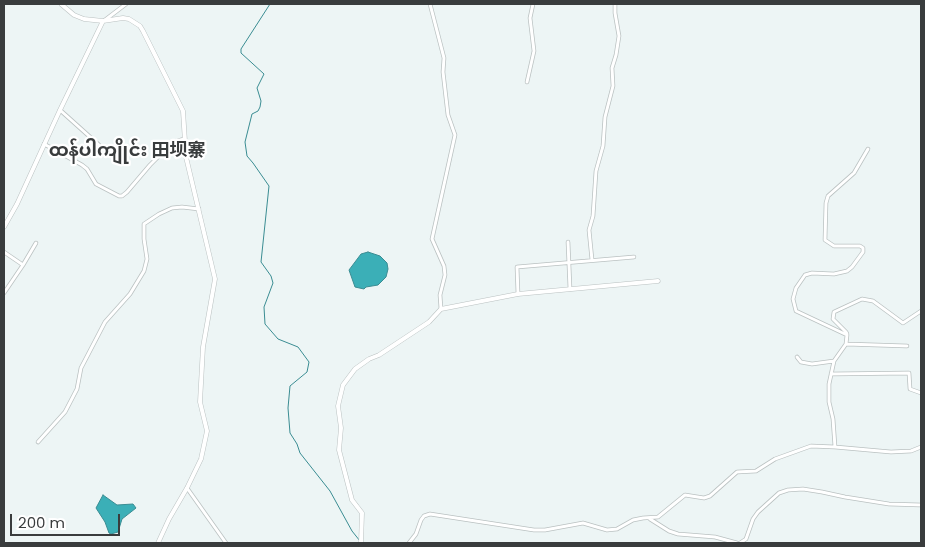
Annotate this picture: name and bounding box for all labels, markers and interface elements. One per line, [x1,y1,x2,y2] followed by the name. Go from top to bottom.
[49,140,205,162] district label: ထန်ပါကျိုင်း 田坝寨
[12,504,122,536] scale bar
[18,512,65,533] text: 200 m

